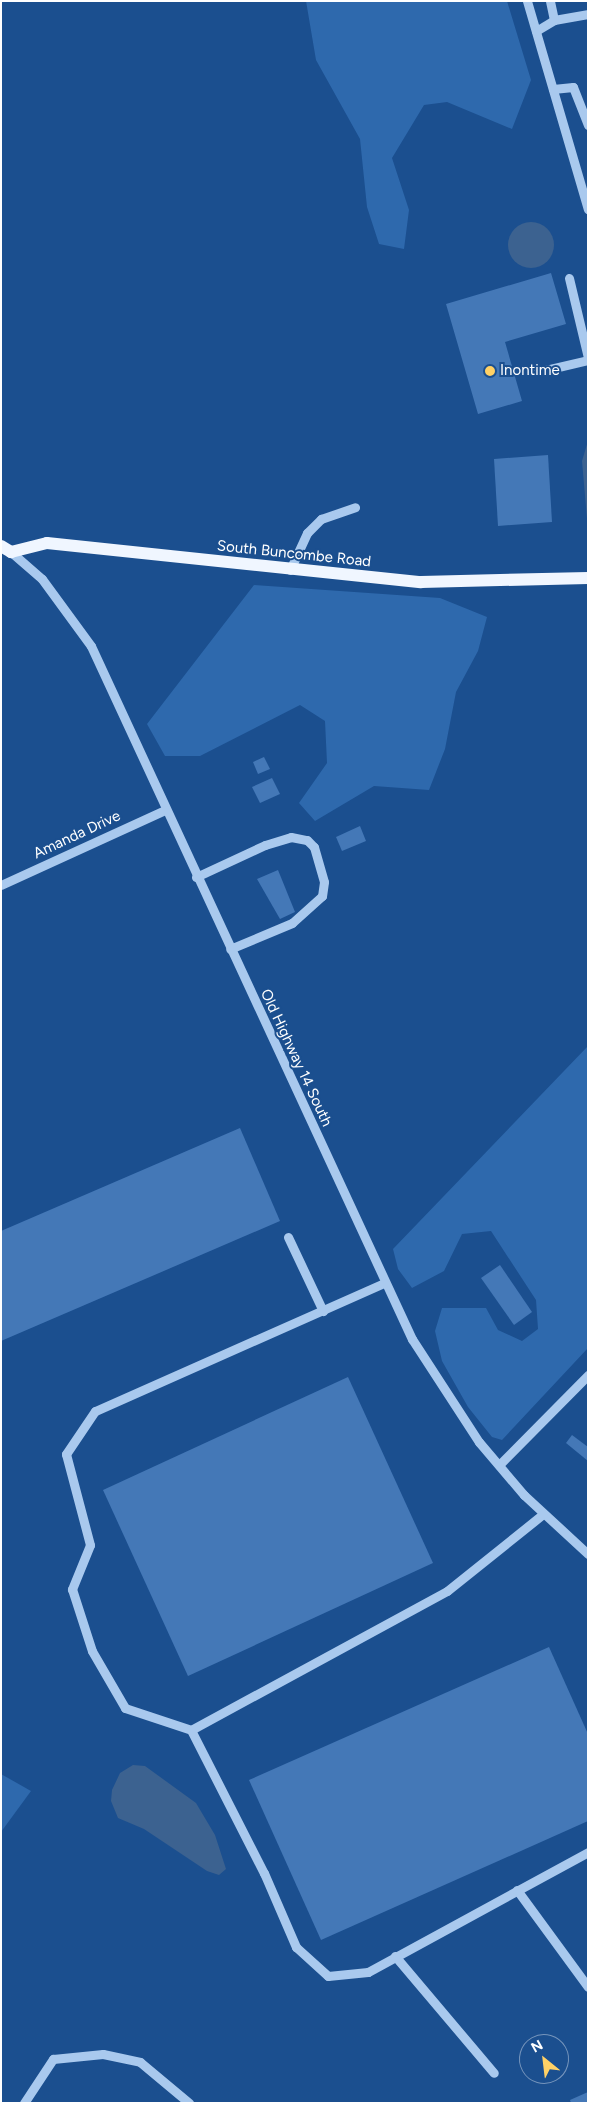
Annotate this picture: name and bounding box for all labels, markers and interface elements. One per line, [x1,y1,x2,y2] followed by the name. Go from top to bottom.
[500,362,560,380] place label: Inontime
[484,365,496,377] marker: Inontime
[216,537,372,571] street label: South Buncombe Road
[31,807,123,863] street label: Amanda Drive
[256,986,336,1130] street label: Old Highway 14 South
[519,2034,569,2084] north arrow
[528,2036,546,2056] text: N

